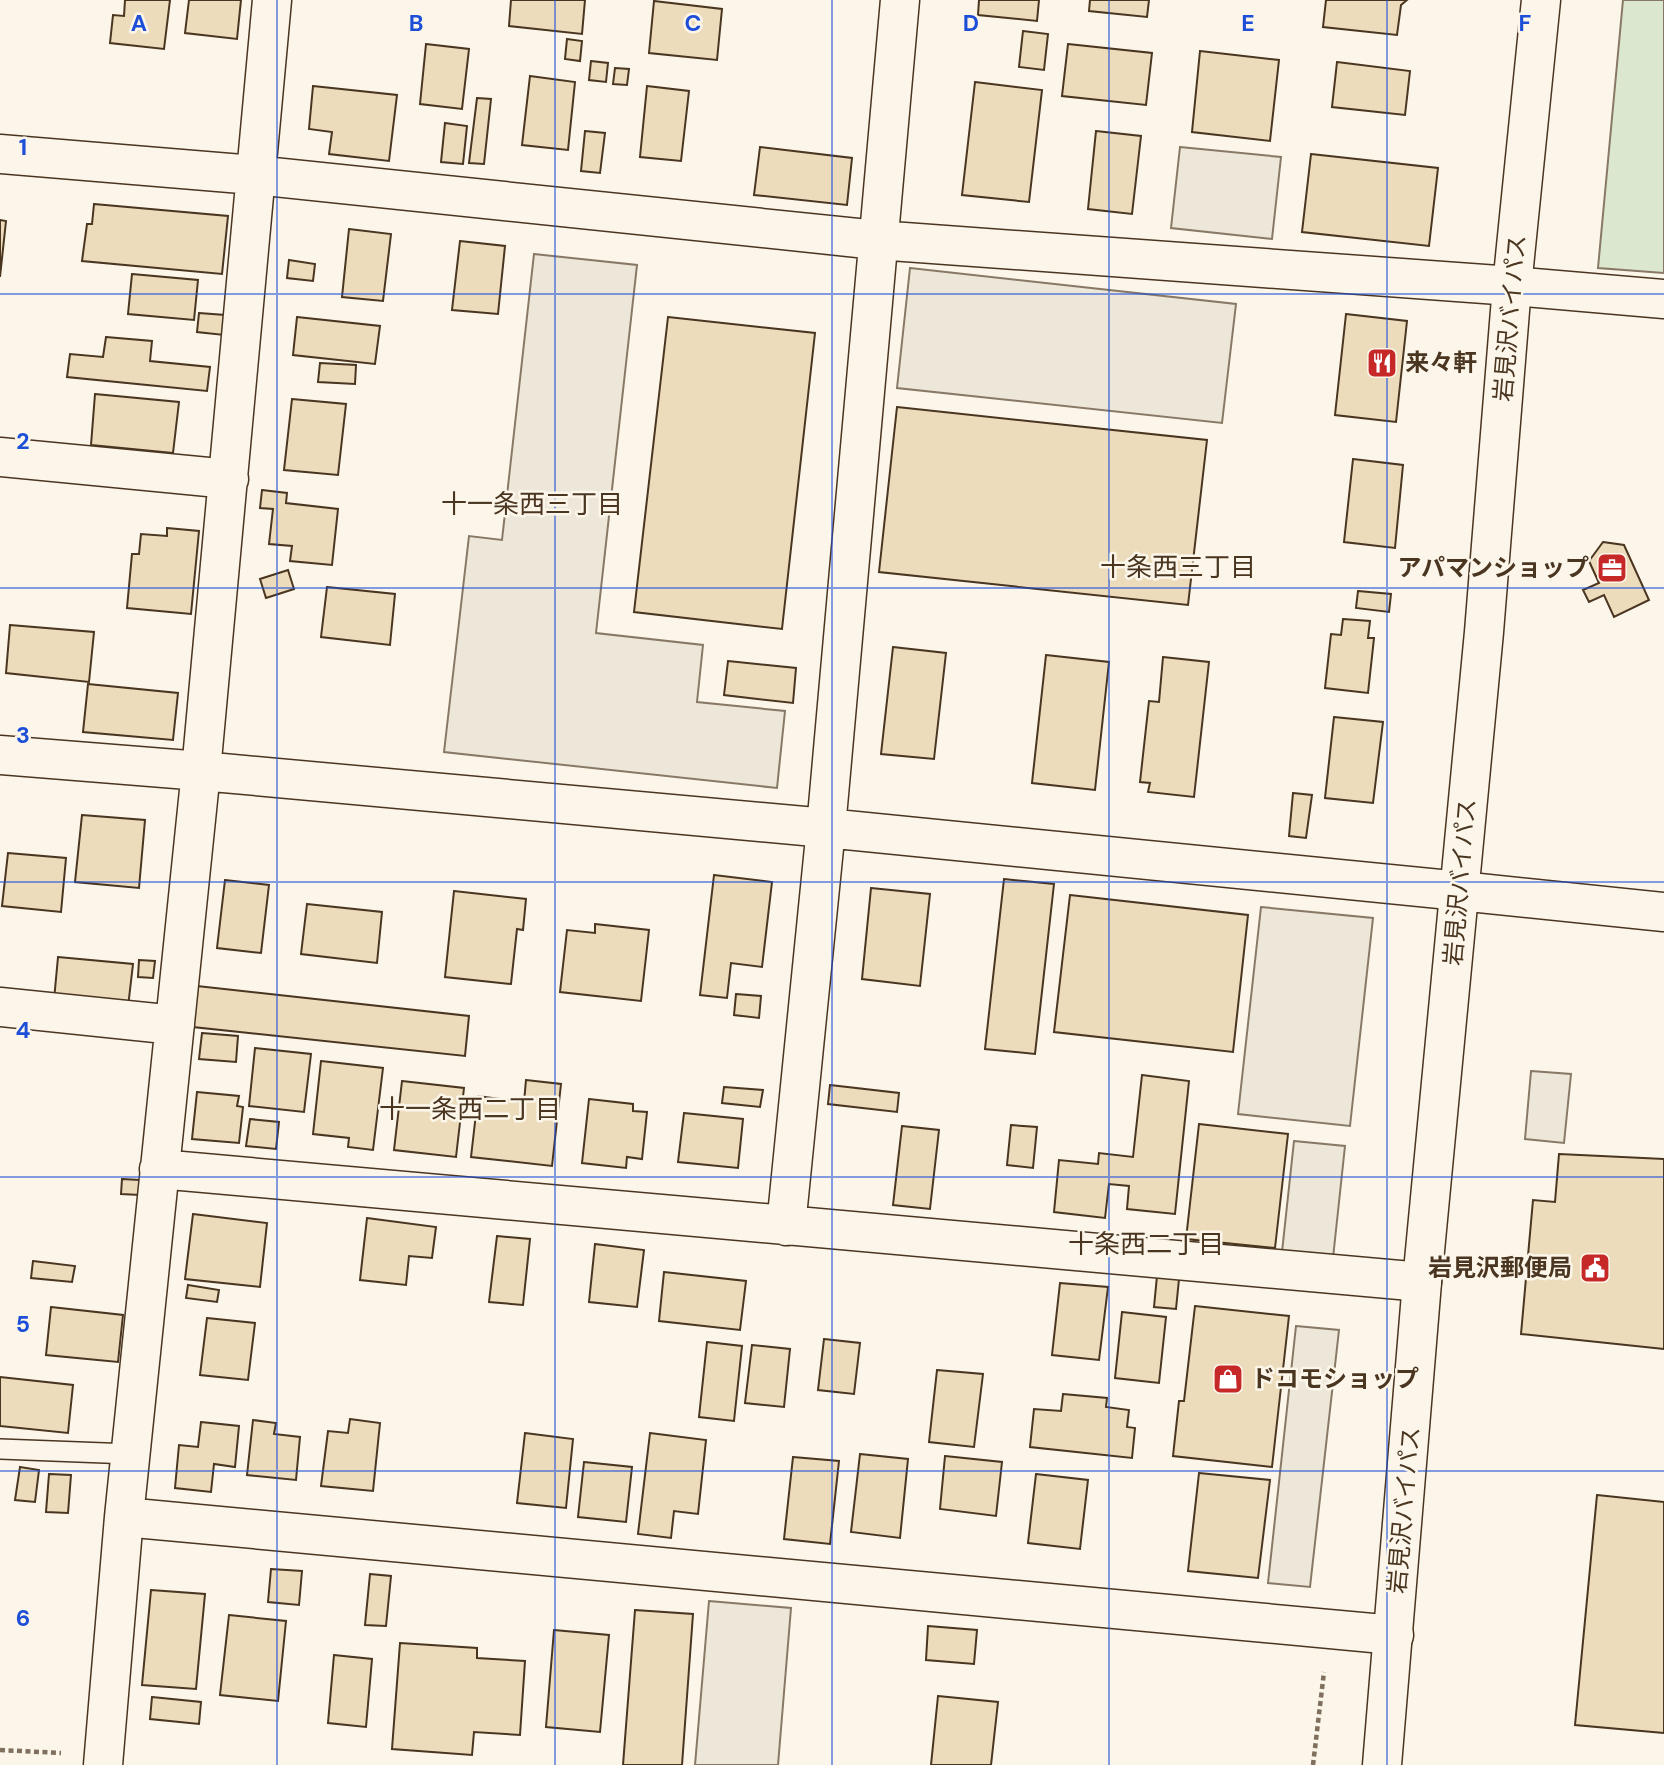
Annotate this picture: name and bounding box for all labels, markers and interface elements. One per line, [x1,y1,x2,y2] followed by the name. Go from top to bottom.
[131,8,147,38] text: A
[409,8,423,38] text: B
[685,8,701,38] text: C
[963,8,979,38] text: D
[1241,8,1255,38] text: E
[1519,8,1532,38] text: F
[19,132,27,162] text: 1
[1487,233,1532,403] street label: 岩見沢バイパス
[1365,346,1399,380] restaurant icon: 来々軒
[1405,347,1477,378] place label: 来々軒
[16,426,30,456] text: 2
[441,487,623,521] district label: 十一条西三丁目
[1100,550,1256,584] district label: 十条西三丁目
[1595,551,1629,585] office icon: アパマンショップ
[1397,552,1589,583] place label: アパマンショップ
[16,720,30,750] text: 3
[1437,797,1482,967] street label: 岩見沢バイパス
[16,1015,31,1045] text: 4
[379,1092,561,1126] district label: 十一条西二丁目
[1068,1227,1224,1261] district label: 十条西二丁目
[1578,1251,1612,1285] public building icon: 岩見沢郵便局
[1428,1252,1572,1283] place label: 岩見沢郵便局
[16,1309,30,1339] text: 5
[1211,1362,1245,1396] shop icon: ドコモショップ
[1251,1363,1419,1394] place label: ドコモショップ
[1381,1425,1426,1595] street label: 岩見沢バイパス
[16,1603,30,1633] text: 6

